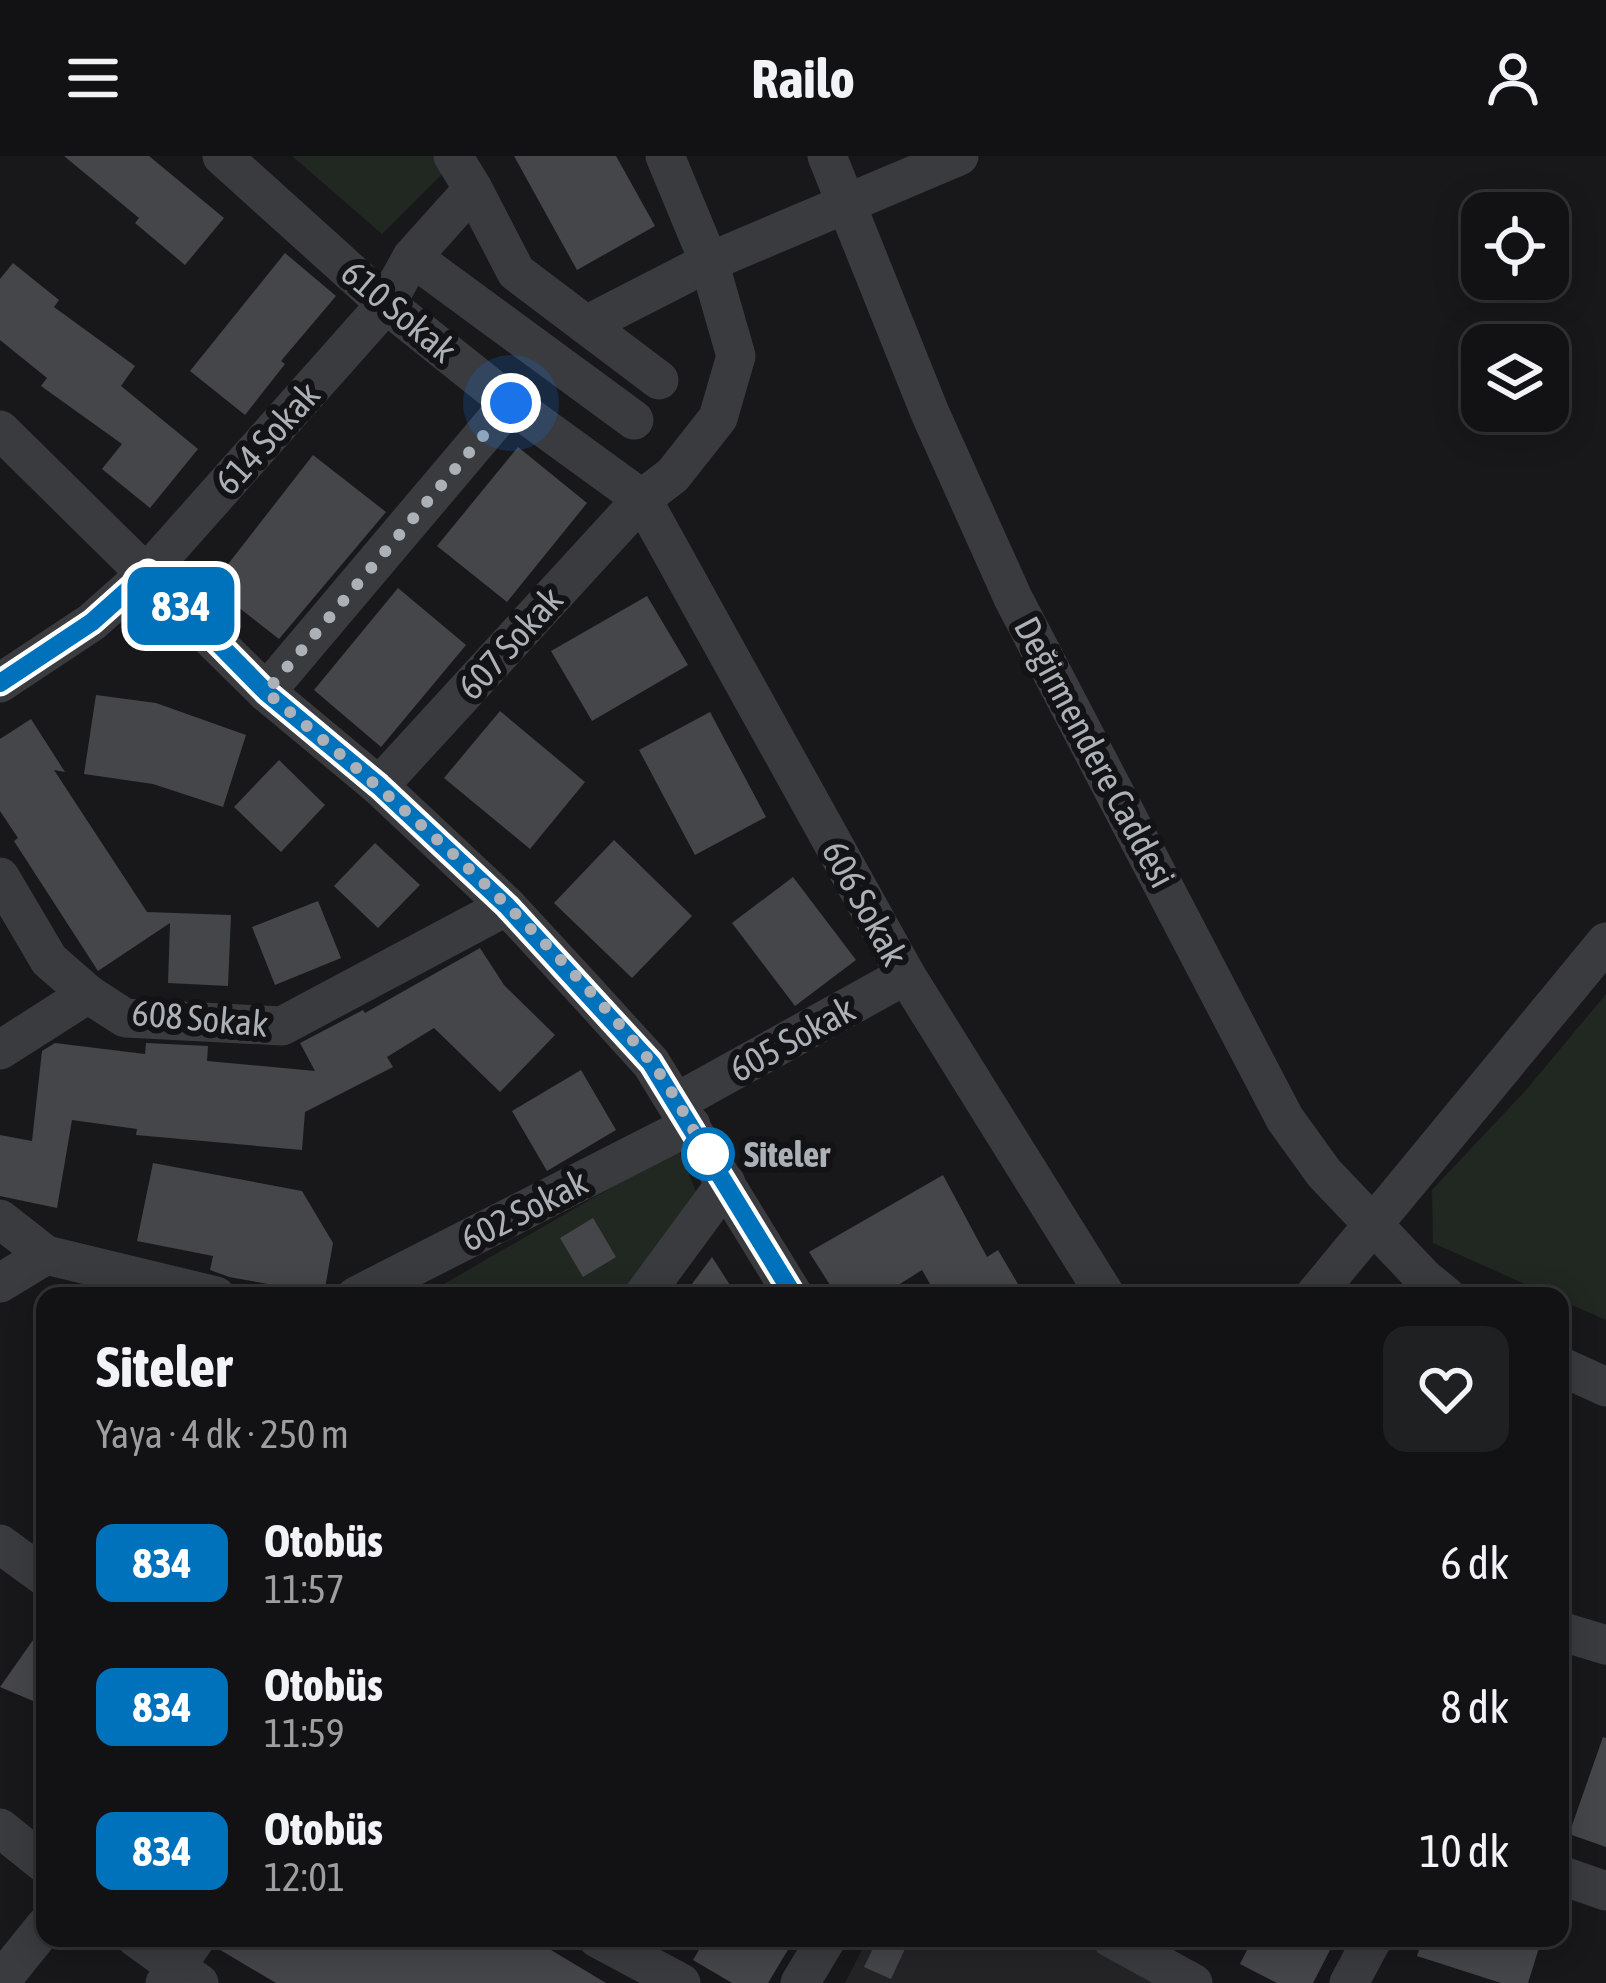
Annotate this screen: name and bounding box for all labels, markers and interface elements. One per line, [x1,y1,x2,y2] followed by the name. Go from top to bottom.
[60,45,126,111] icon: menu
[1480,45,1546,111] icon: person
[751,48,855,109] text: Railo
[1461,192,1569,432] map controls
[1461,192,1569,300] button: locate
[333,251,465,371] street label: 610 Sokak
[1461,324,1569,432] button: layers
[206,373,328,503] street label: 614 Sokak
[481,373,541,433] your location
[112,567,250,645] line badge: 834
[449,578,571,708] street label: 607 Sokak
[151,582,211,630] text: 834
[1006,610,1184,894] street label: Değirmendere Caddesi
[814,833,916,973] street label: 606 Sokak
[722,988,862,1090] street label: 605 Sokak
[130,991,270,1045] street label: 608 Sokak
[683,1129,733,1179] marker: Siteler
[744,1133,831,1175] place label: Siteler
[454,1160,594,1260] street label: 602 Sokak
[1383,1326,1509,1452] button: heart
[96,1334,232,1399] text: Siteler
[96,1412,349,1456] text: Yaya · 4 dk · 250 m
[264,1515,383,1567] text: Otobüs
[1441,1537,1509,1589] text: 6 dk
[132,1539,192,1587] text: 834
[264,1567,344,1611] text: 11:57
[264,1659,383,1711] text: Otobüs
[1441,1681,1509,1733] text: 8 dk
[132,1683,192,1731] text: 834
[264,1711,344,1755] text: 11:59
[264,1803,383,1855] text: Otobüs
[1419,1825,1509,1877] text: 10 dk
[132,1827,192,1875] text: 834
[264,1855,345,1899] text: 12:01

